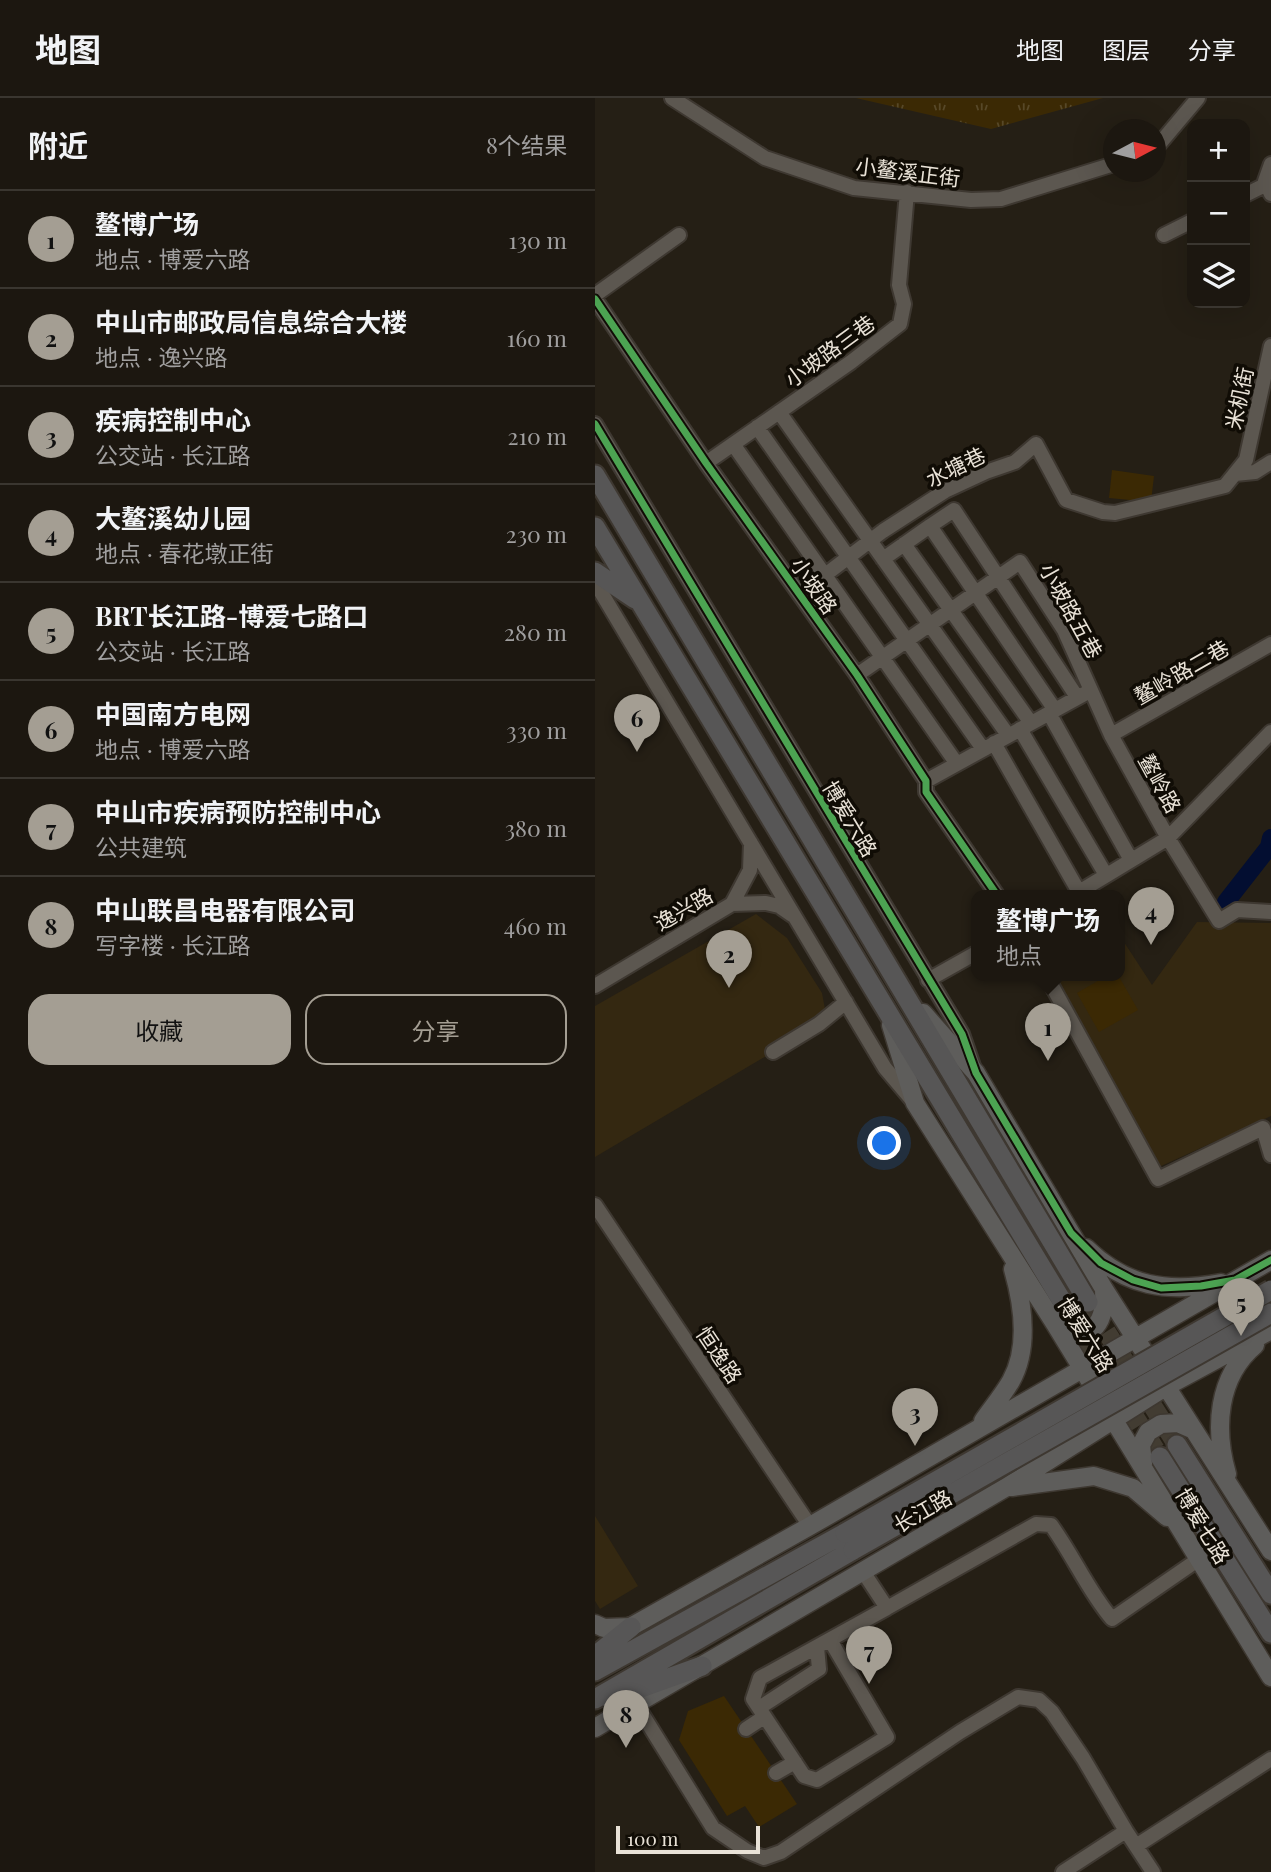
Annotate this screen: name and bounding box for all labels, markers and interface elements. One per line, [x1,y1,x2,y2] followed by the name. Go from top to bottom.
[35,26,101,70] text: 地图
[1016,33,1064,65] text: 地图
[1102,33,1150,65] text: 图层
[1188,33,1236,65] text: 分享
[1103,119,1166,182] north arrow
[1187,119,1250,308] map controls
[1187,119,1250,182] button: +
[28,125,88,165] text: 附近
[486,129,567,160] text: 8个结果
[854,151,962,191] street label: 小鳌溪正街
[1187,182,1250,245] button: −
[95,206,199,241] text: 鳌博广场
[47,224,55,255] text: 1
[509,224,567,255] text: 130 m
[95,243,251,274] text: 地点 · 博爱六路
[1187,245,1250,308] button: layers
[95,304,407,339] text: 中山市邮政局信息综合大楼
[778,308,880,392] street label: 小坡路三巷
[45,322,57,353] text: 2
[507,322,567,353] text: 160 m
[95,341,228,372] text: 地点 · 逸兴路
[1218,364,1258,432] street label: 米机街
[95,402,251,437] text: 疾病控制中心
[45,420,57,451] text: 3
[508,420,567,451] text: 210 m
[95,439,251,470] text: 公交站 · 长江路
[921,440,989,492] street label: 水塘巷
[95,500,251,535] text: 大鳌溪幼儿园
[45,518,57,549] text: 4
[506,518,567,549] text: 230 m
[95,537,274,568] text: 地点 · 春花墩正街
[785,551,845,619] street label: 小坡路
[1034,557,1110,663] street label: 小坡路五巷
[95,598,368,633] text: BRT长江路-博爱七路口
[46,616,56,647] text: 5
[504,616,567,647] text: 280 m
[1129,633,1233,709] street label: 鳌岭路二巷
[95,635,251,666] text: 公交站 · 长江路
[614,694,660,752] pin: 6
[95,696,251,731] text: 中国南方电网
[45,714,57,745] text: 6
[506,714,567,745] text: 330 m
[95,733,251,764] text: 地点 · 博爱六路
[1133,749,1189,817] street label: 鳌岭路
[817,775,885,861] street label: 博爱六路
[95,794,381,829] text: 中山市疾病预防控制中心
[46,812,56,843] text: 7
[505,812,567,843] text: 380 m
[95,831,187,862] text: 公共建筑
[649,880,717,936] street label: 逸兴路
[1128,887,1174,945] pin: 4
[971,890,1125,981] popup
[95,892,355,927] text: 中山联昌电器有限公司
[996,902,1100,937] text: 鳌博广场
[45,910,57,941] text: 8
[504,910,567,941] text: 460 m
[95,929,251,960] text: 写字楼 · 长江路
[706,930,752,988] pin: 2
[996,939,1042,970] text: 地点
[28,994,291,1065] button: 收藏
[305,994,567,1065] button: 分享
[1025,1003,1071,1061] pin: 1
[867,1126,901,1160] your location
[1218,1278,1264,1336] pin: 5
[1053,1291,1121,1377] street label: 博爱六路
[691,1320,749,1388] street label: 恒逸路
[892,1388,938,1446] pin: 3
[888,1482,956,1538] street label: 长江路
[1170,1482,1238,1568] street label: 博爱七路
[846,1626,892,1684] pin: 7
[603,1690,649,1748] pin: 8
[616,1823,759,1855] scale bar
[627,1825,678,1851] text: 100 m

